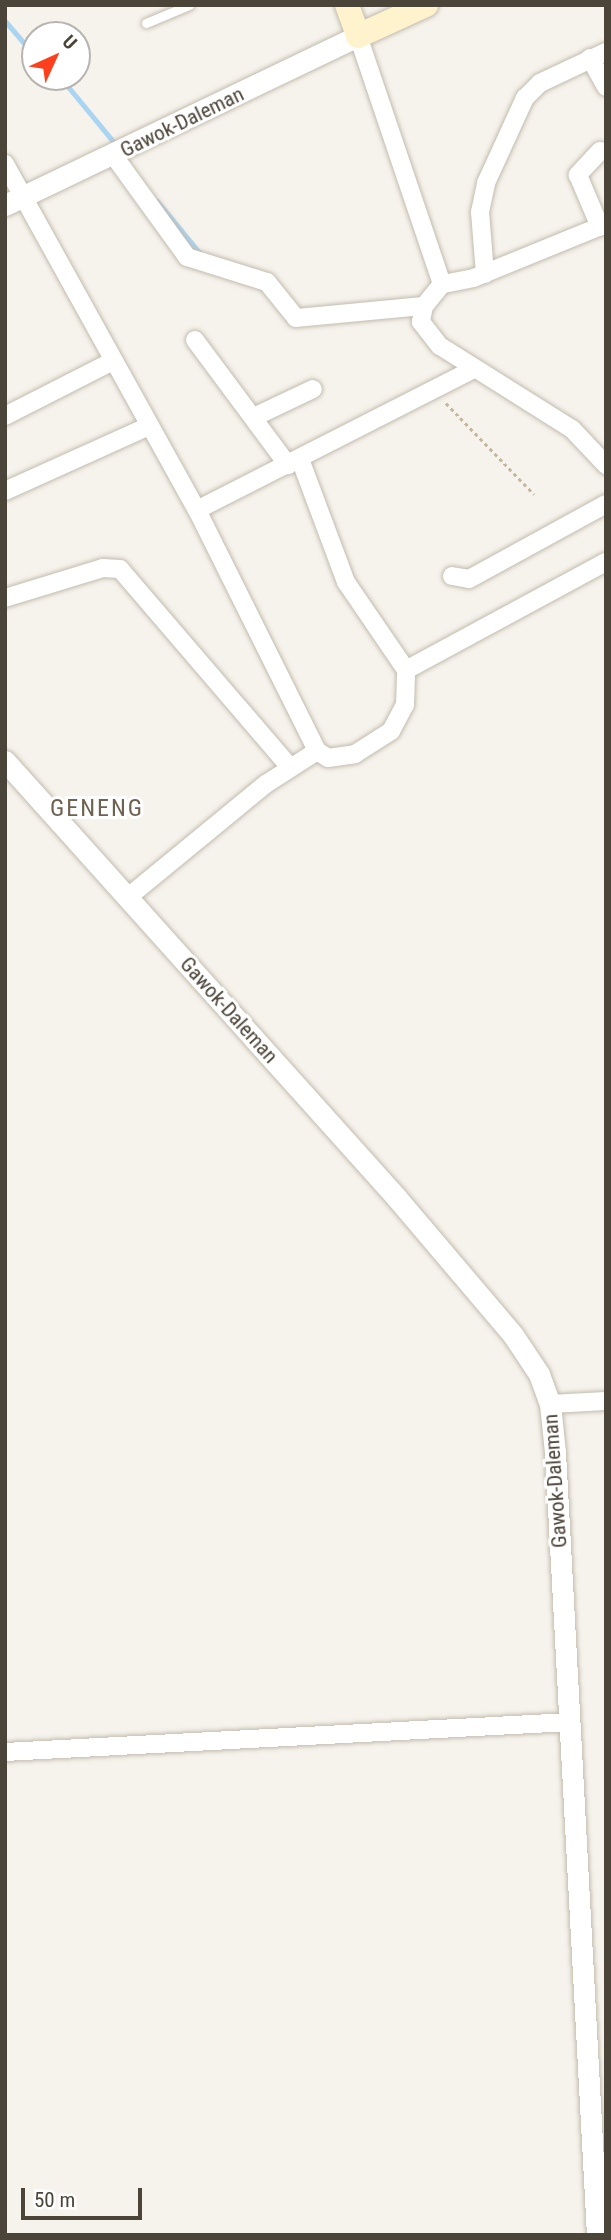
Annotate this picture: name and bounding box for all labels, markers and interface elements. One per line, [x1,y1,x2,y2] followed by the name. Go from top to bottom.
[21,21,91,91] north arrow
[58,30,82,54] text: U
[116,81,248,163] street label: Gawok-Daleman
[51,795,143,823] district label: GENENG
[175,952,283,1068] street label: Gawok-Daleman
[538,1413,572,1549] street label: Gawok-Daleman
[24,2174,145,2218] scale bar
[34,2188,75,2212] text: 50 m

